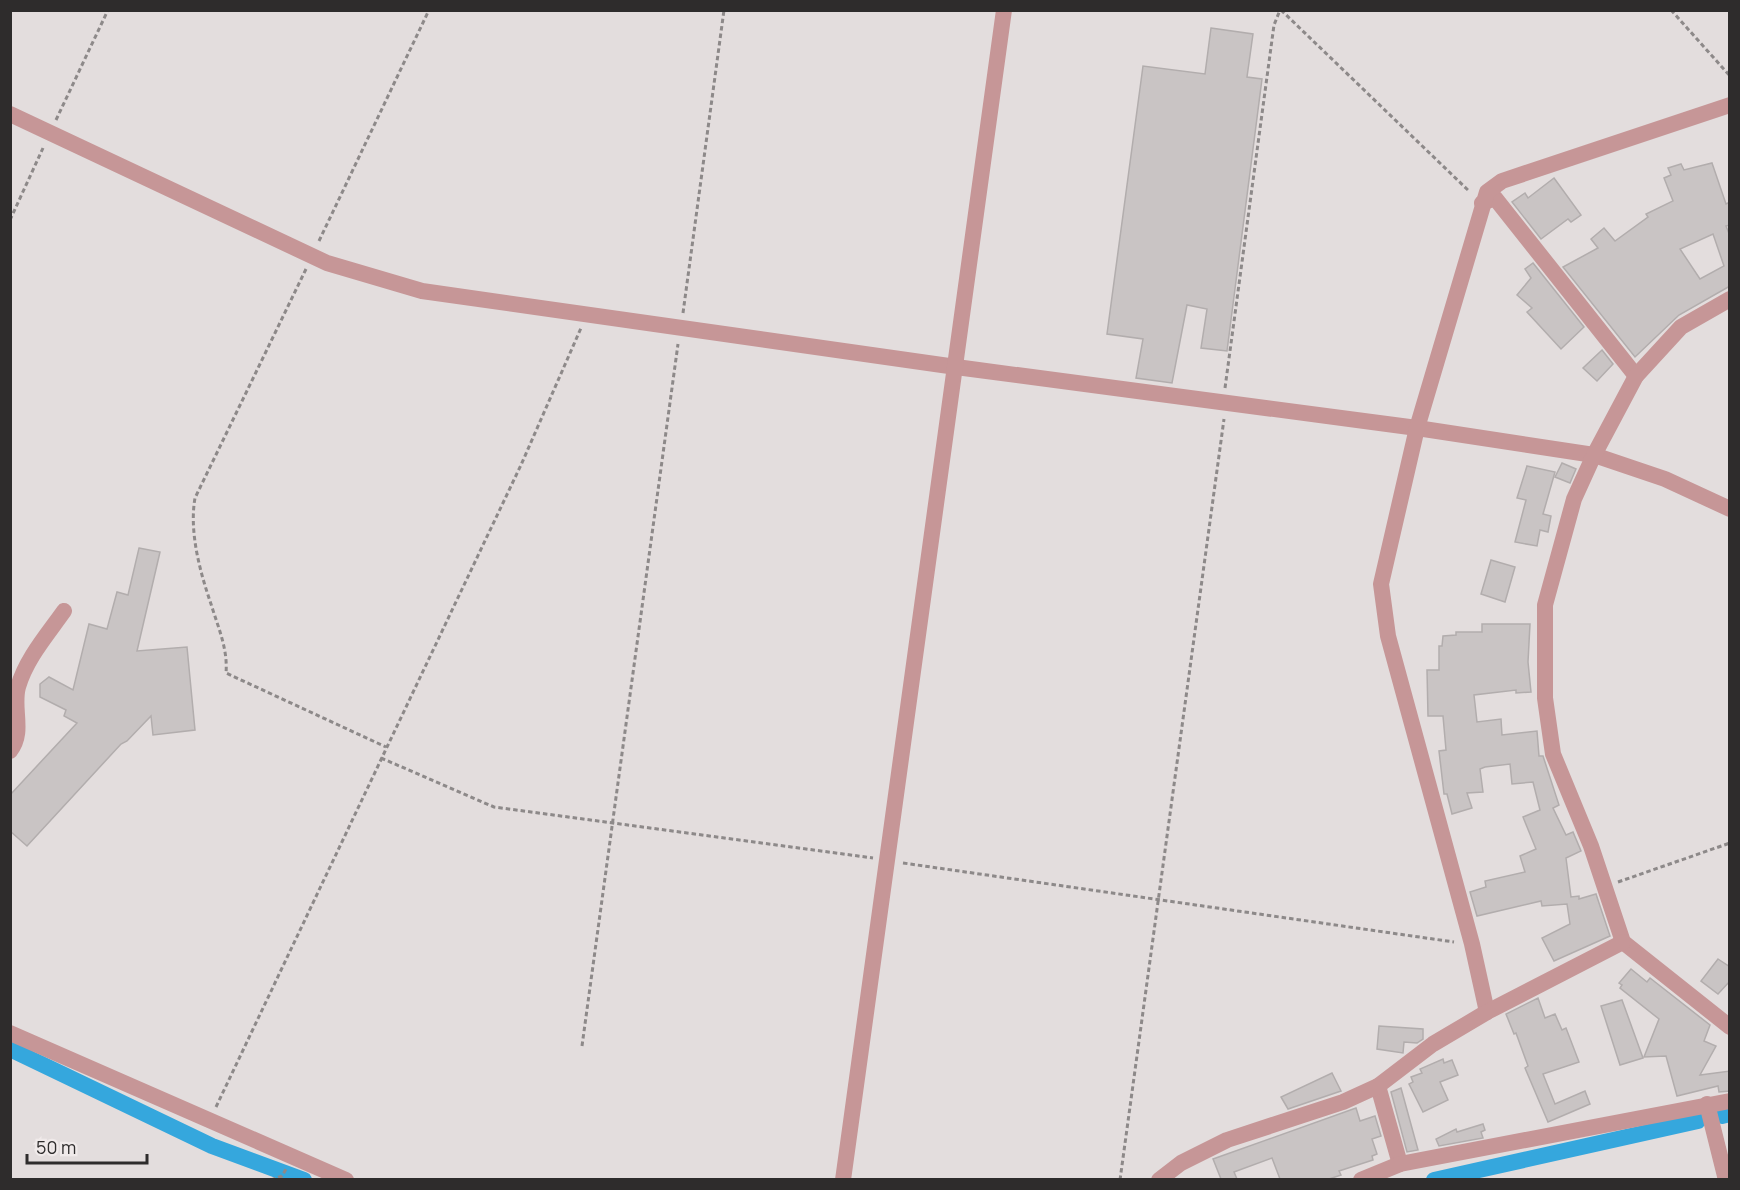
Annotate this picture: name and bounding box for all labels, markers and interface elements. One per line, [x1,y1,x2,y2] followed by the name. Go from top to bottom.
[27,1127,147,1165] scale bar
[36,1135,76,1159] text: 50 m

